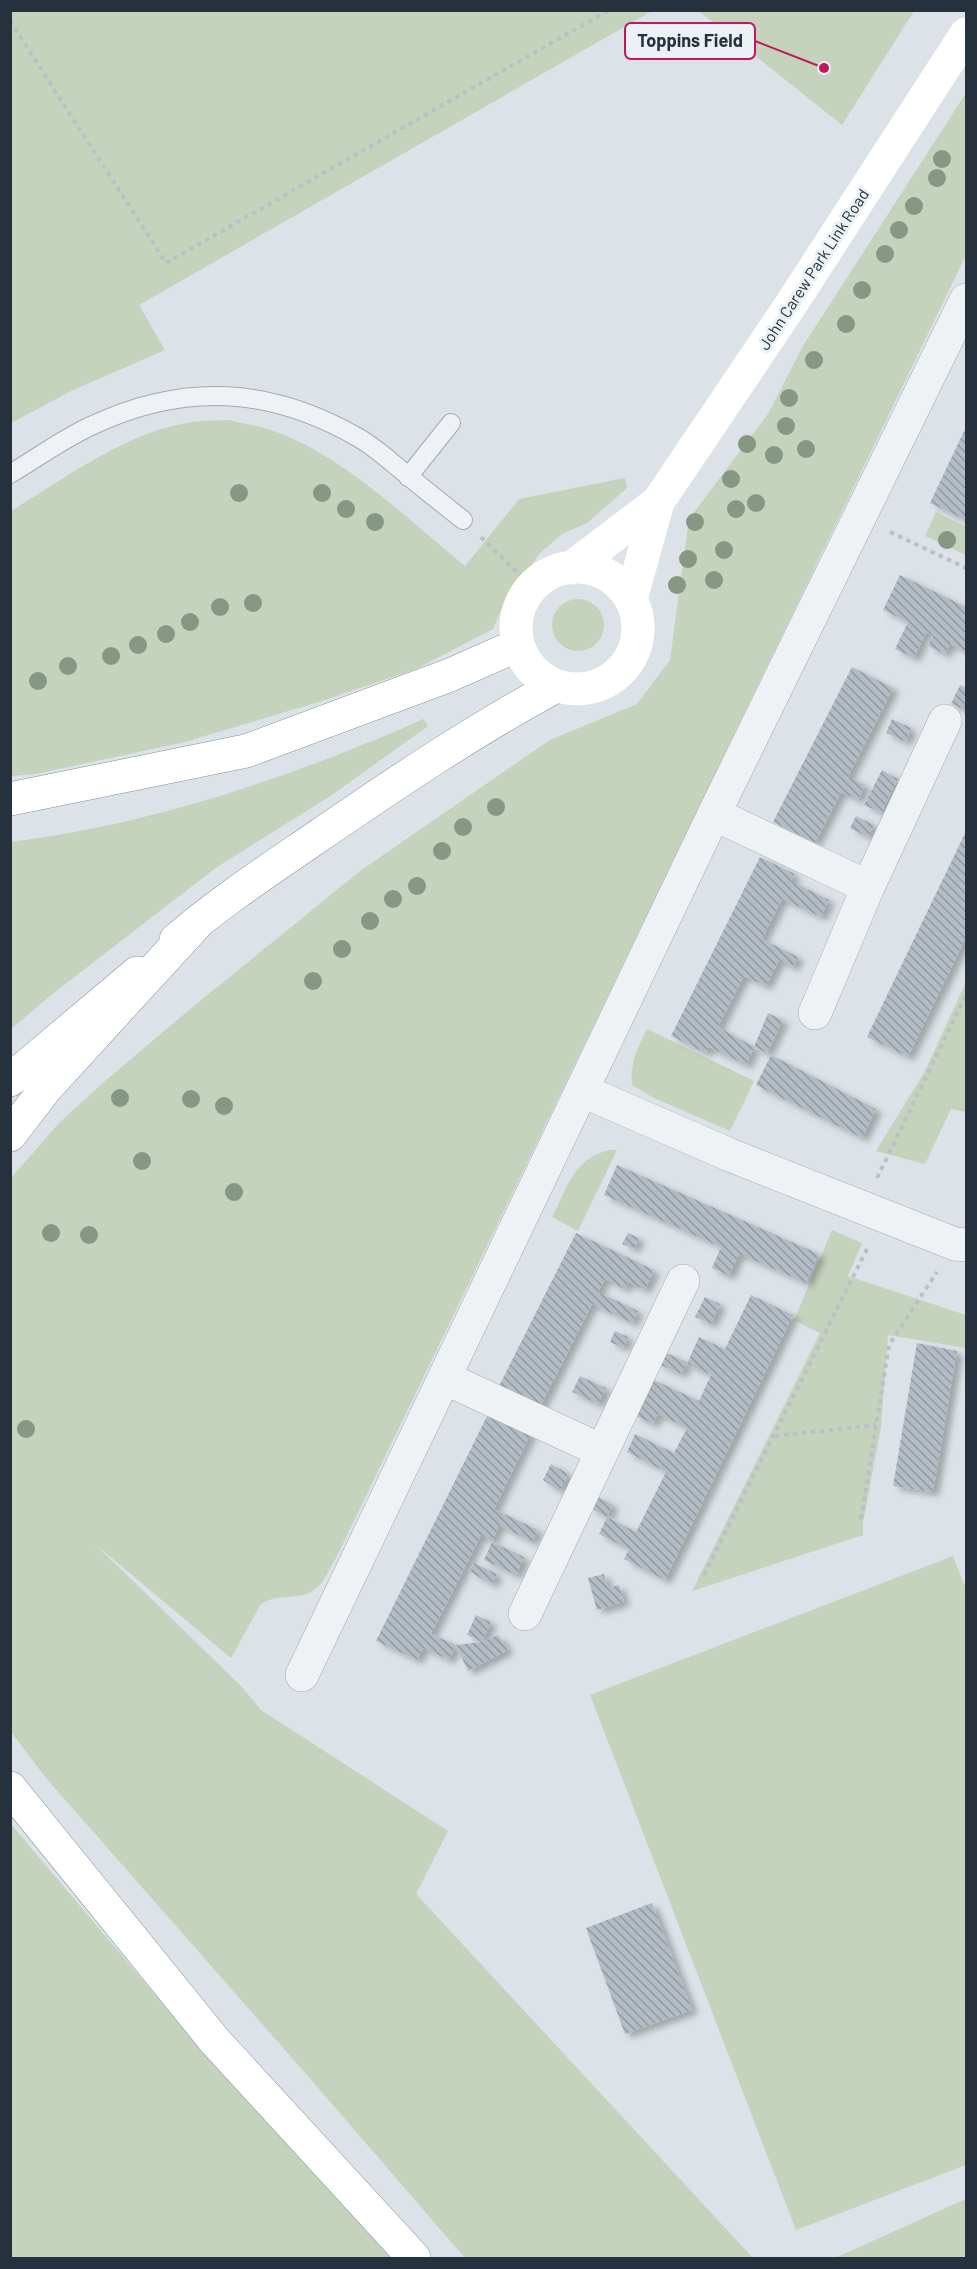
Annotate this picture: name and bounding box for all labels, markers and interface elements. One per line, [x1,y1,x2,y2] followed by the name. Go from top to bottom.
[625,23,755,59] callout: Toppins Field
[637,29,743,51] text: Toppins Field
[754,185,872,353] street label: John Carew Park Link Road

